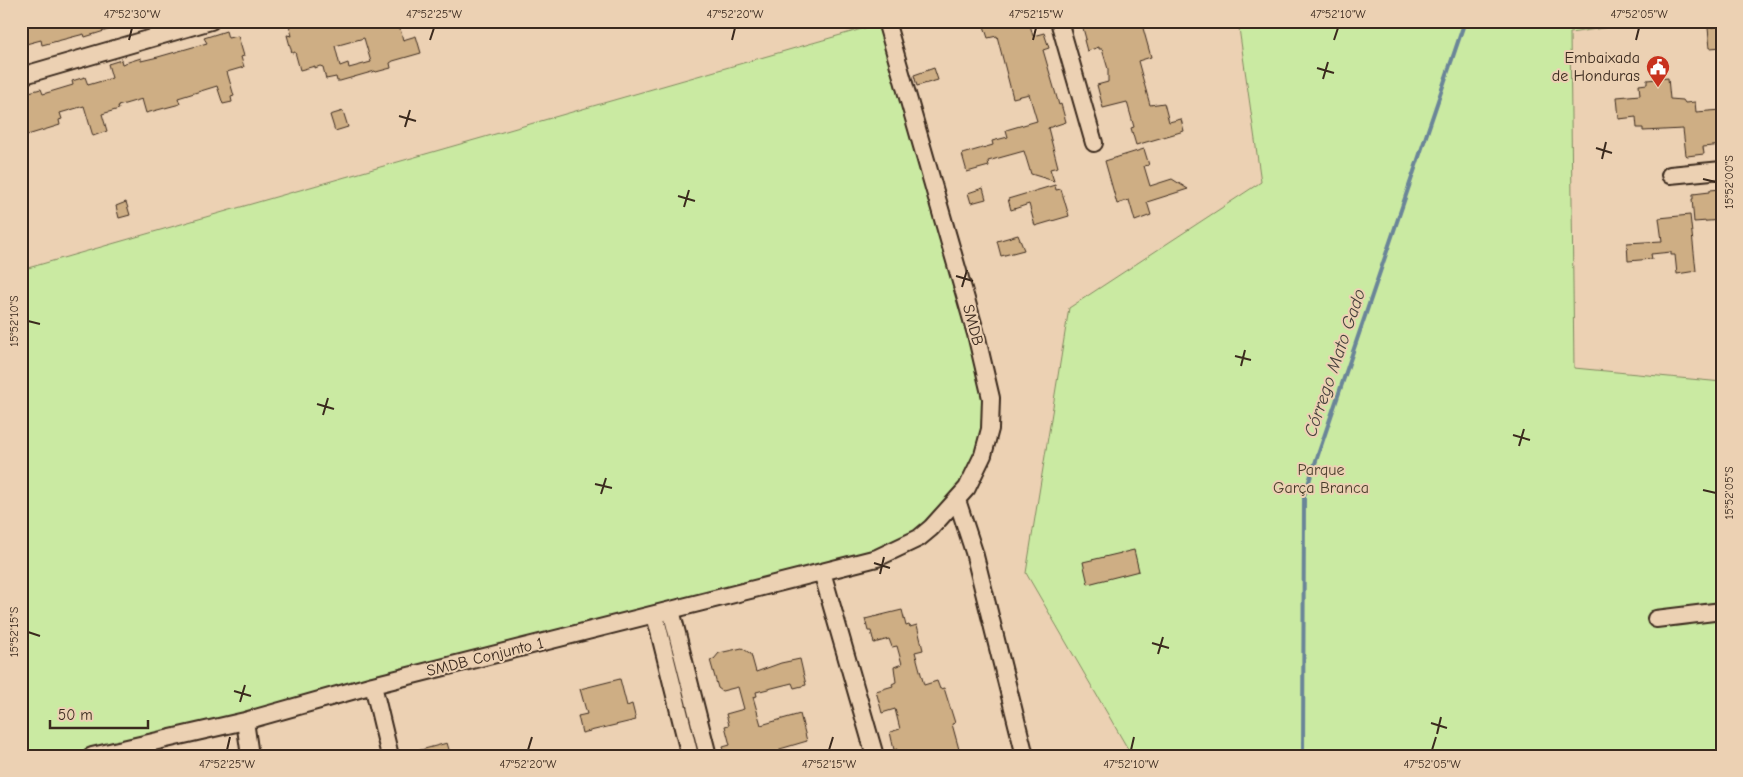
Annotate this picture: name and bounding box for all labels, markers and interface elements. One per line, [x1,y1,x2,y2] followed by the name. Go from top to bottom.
[104,7,161,21] text: 47°52'30"W
[406,7,463,21] text: 47°52'25"W
[707,7,764,21] text: 47°52'20"W
[1009,7,1064,21] text: 47°52'15"W
[1310,7,1366,21] text: 47°52'10"W
[1610,7,1668,21] text: 47°52'05"W
[1552,49,1640,85] place label: Embaixada de Honduras
[1645,54,1671,88] public building icon: Embaixada de Honduras
[1722,155,1736,209] text: 15°52'00"S
[1300,286,1370,440] water label: Córrego Mato Gado
[7,295,21,347] text: 15°52'10"S
[959,302,987,348] street label: SMDB
[1273,461,1369,497] park label: Parque Garça Branca
[1722,466,1736,520] text: 15°52'05"S
[7,606,21,657] text: 15°52'15"S
[425,634,545,680] street label: SMDB Conjunto 1
[50,697,148,729] scale bar
[58,706,93,724] text: 50 m
[199,757,256,771] text: 47°52'25"W
[500,757,557,771] text: 47°52'20"W
[802,757,857,771] text: 47°52'15"W
[1103,757,1159,771] text: 47°52'10"W
[1403,757,1461,771] text: 47°52'05"W

